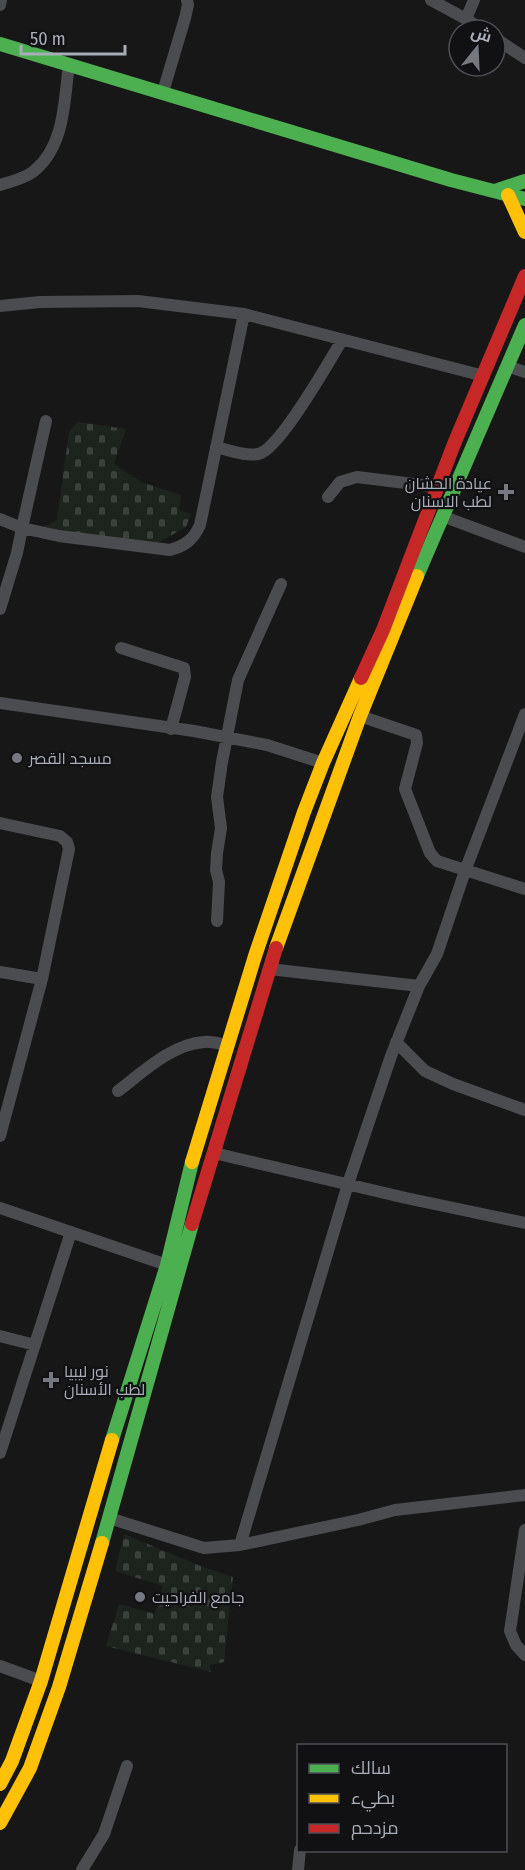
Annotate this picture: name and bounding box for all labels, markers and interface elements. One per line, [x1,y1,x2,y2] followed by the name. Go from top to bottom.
[21,18,124,56] scale bar
[447,18,507,78] north arrow
[469,22,494,46] text: ش
[30,28,66,50] text: 50 m
[405,474,492,512] place label: عيادة الحشان لطب الاسنان
[497,483,515,501] marker: عيادة الحشان لطب الاسنان
[28,749,112,768] place label: مسجد القصر
[10,751,24,765] marker: مسجد القصر
[64,1362,145,1400] place label: نور ليبيا لطب الأسنان
[42,1371,60,1389] marker: نور ليبيا لطب الأسنان
[152,1588,244,1609] place label: جامع الفراحيت
[133,1590,147,1604] marker: جامع الفراحيت
[297,1744,507,1852] legend
[351,1757,391,1779] text: سالك
[351,1787,395,1812] text: بطيء
[351,1817,399,1840] text: مزدحم

